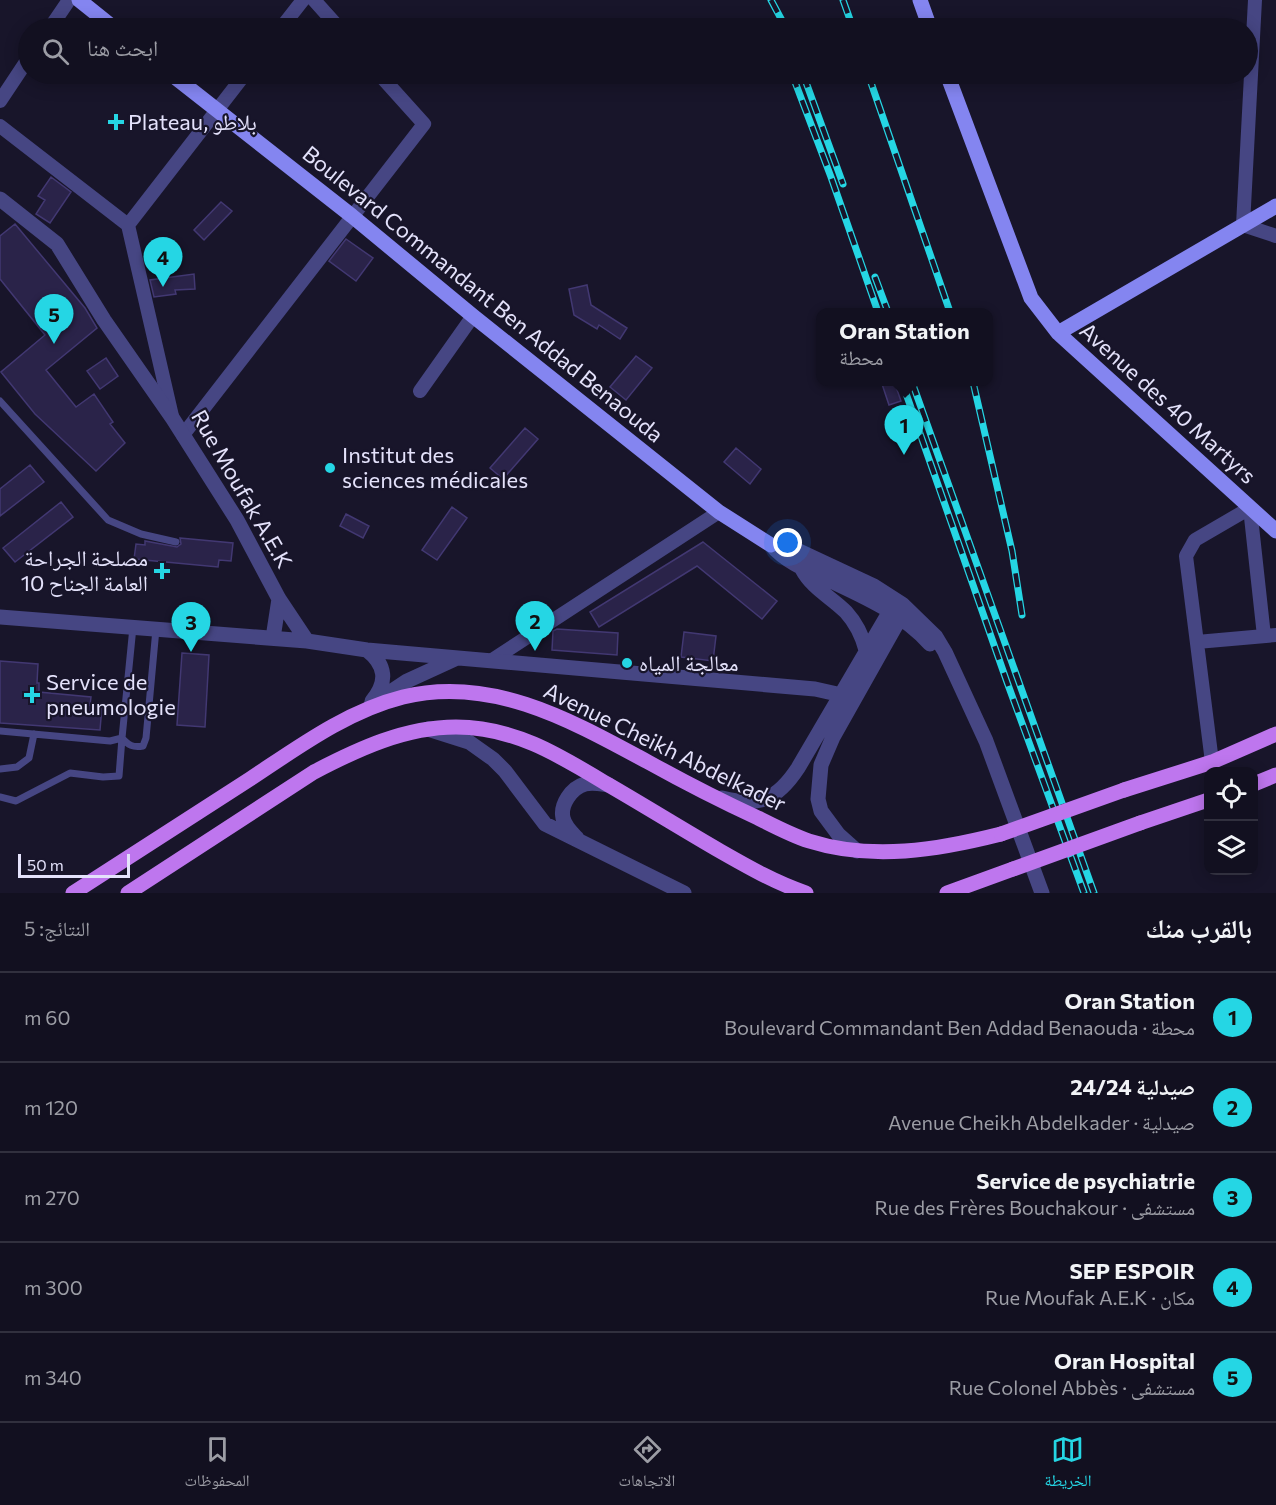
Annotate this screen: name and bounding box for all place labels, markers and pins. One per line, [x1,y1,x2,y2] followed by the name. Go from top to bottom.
[128,108,257,135] place label: Plateau, بلاطو
[109,115,123,129] marker: Plateau, بلاطو
[144,238,182,287] pin: 4
[34,294,74,344] pin: 5
[884,406,924,455] pin: 1
[342,441,528,493] place label: Institut des sciences médicales
[323,461,337,475] marker: Institut des sciences médicales
[21,544,148,597] place label: مصلحة الجراحة العامة الجناح 10
[153,562,171,580] marker: مصلحة الجراحة العامة الجناح 10
[172,602,210,652] pin: 3
[516,602,554,651] pin: 2
[639,649,739,676] place label: معالجة المياه
[620,656,634,670] marker: معالجة المياه
[46,668,176,720] place label: Service de pneumologie
[23,686,41,704] marker: Service de pneumologie

